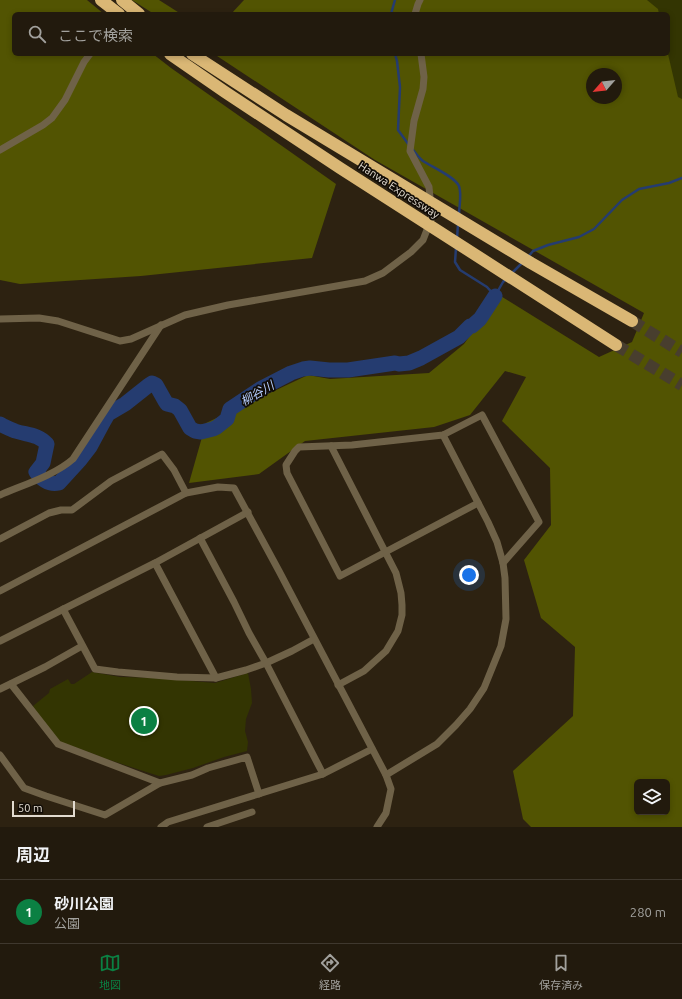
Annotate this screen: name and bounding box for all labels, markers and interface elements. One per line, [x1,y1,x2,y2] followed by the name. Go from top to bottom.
[12,12,670,56] search box
[26,23,48,45] icon: search
[58,27,133,44] text: ここで検索
[586,68,622,104] north arrow
[356,159,442,221] street label: Hanwa Expressway
[238,377,278,408] water label: 柳谷川
[459,565,479,585] your location
[131,706,157,736] pin: 1
[634,779,670,815] map controls
[634,779,670,815] button: layers
[12,799,75,818] scale bar
[18,802,42,814] text: 50 m
[16,845,50,864] text: 周辺
[54,895,114,912] text: 砂川公園
[25,905,33,919] text: 1
[630,905,666,919] text: 280 m
[54,916,80,930] text: 公園
[99,952,121,992] tab: 地図
[319,952,341,992] tab: 経路
[539,952,583,992] tab: 保存済み

